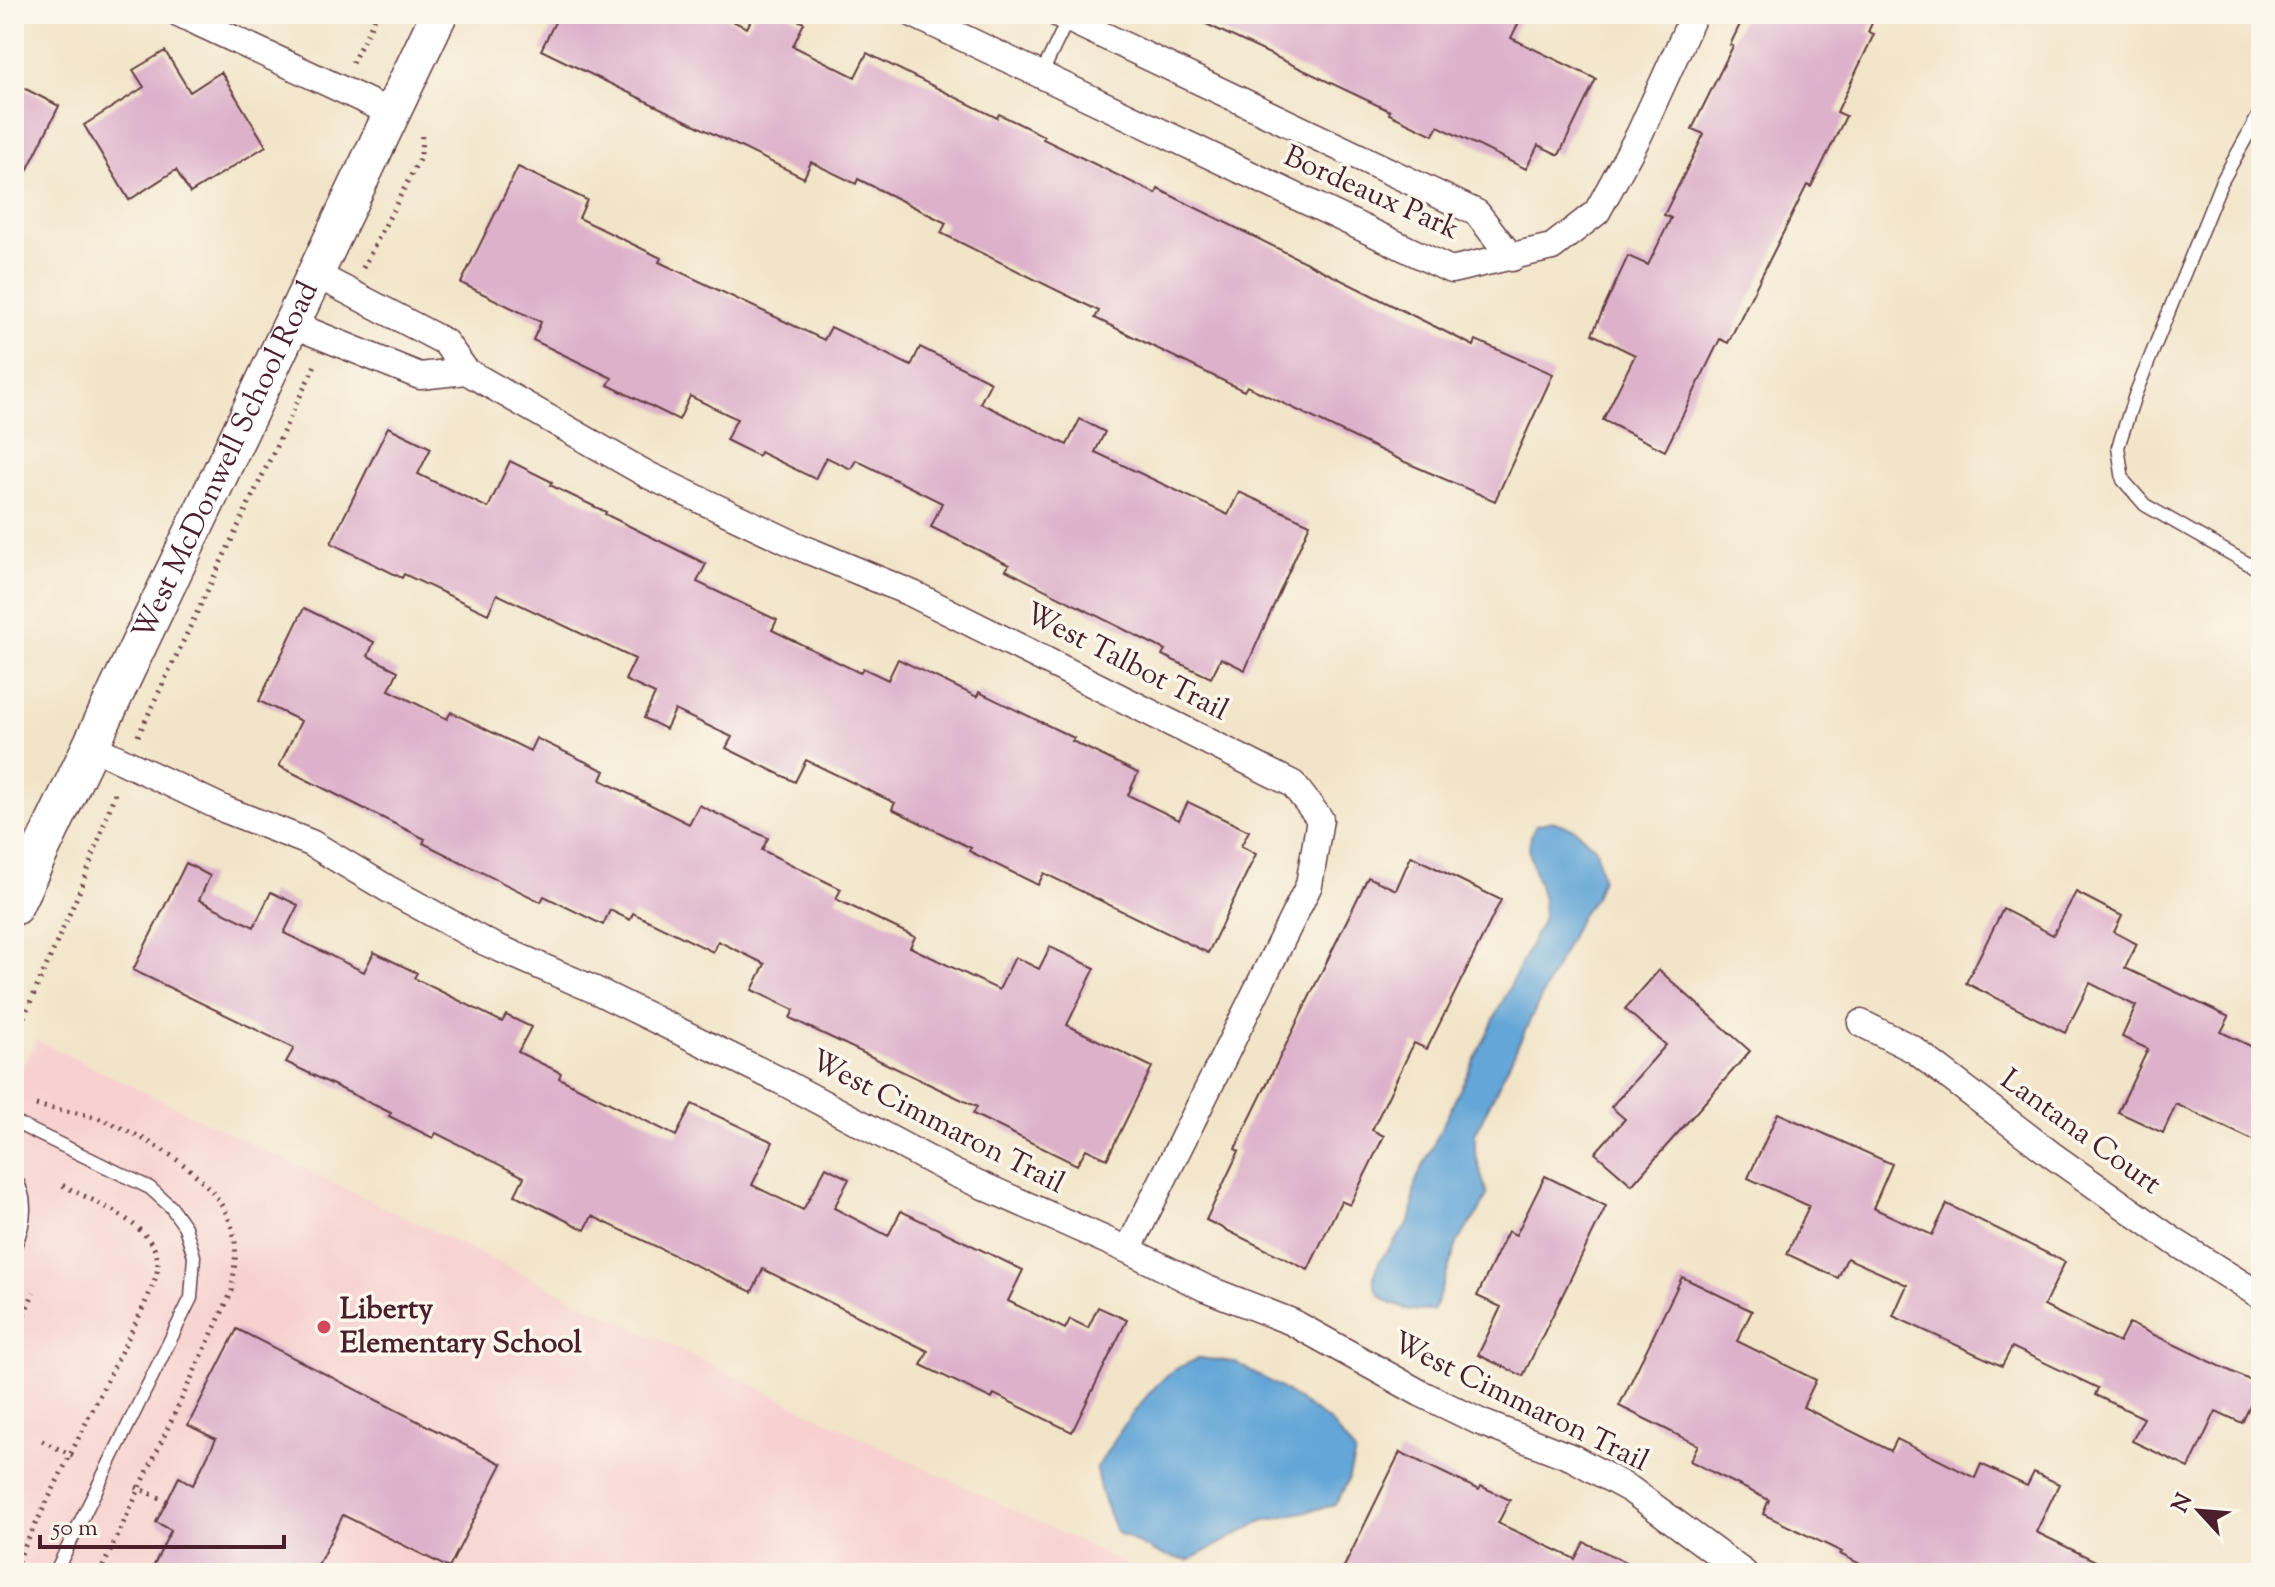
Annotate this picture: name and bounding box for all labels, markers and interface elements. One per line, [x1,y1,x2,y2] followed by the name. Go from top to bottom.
[1276,136,1466,252] street label: Bordeaux Park
[123,274,330,647] street label: West McDonwell School Road
[1017,593,1235,733] street label: West Talbot Trail
[802,1040,1072,1206] street label: West Cimmaron Trail
[1991,1060,2169,1206] street label: Lantana Court
[340,1289,583,1366] place label: Liberty Elementary School
[315,1318,333,1336] marker: Liberty Elementary School
[1385,1322,1655,1484] street label: West Cimmaron Trail
[2159,1471,2239,1551] north arrow
[2165,1488,2202,1518] text: N
[40,1499,284,1549] scale bar
[50,1512,98,1546] text: 50 m

